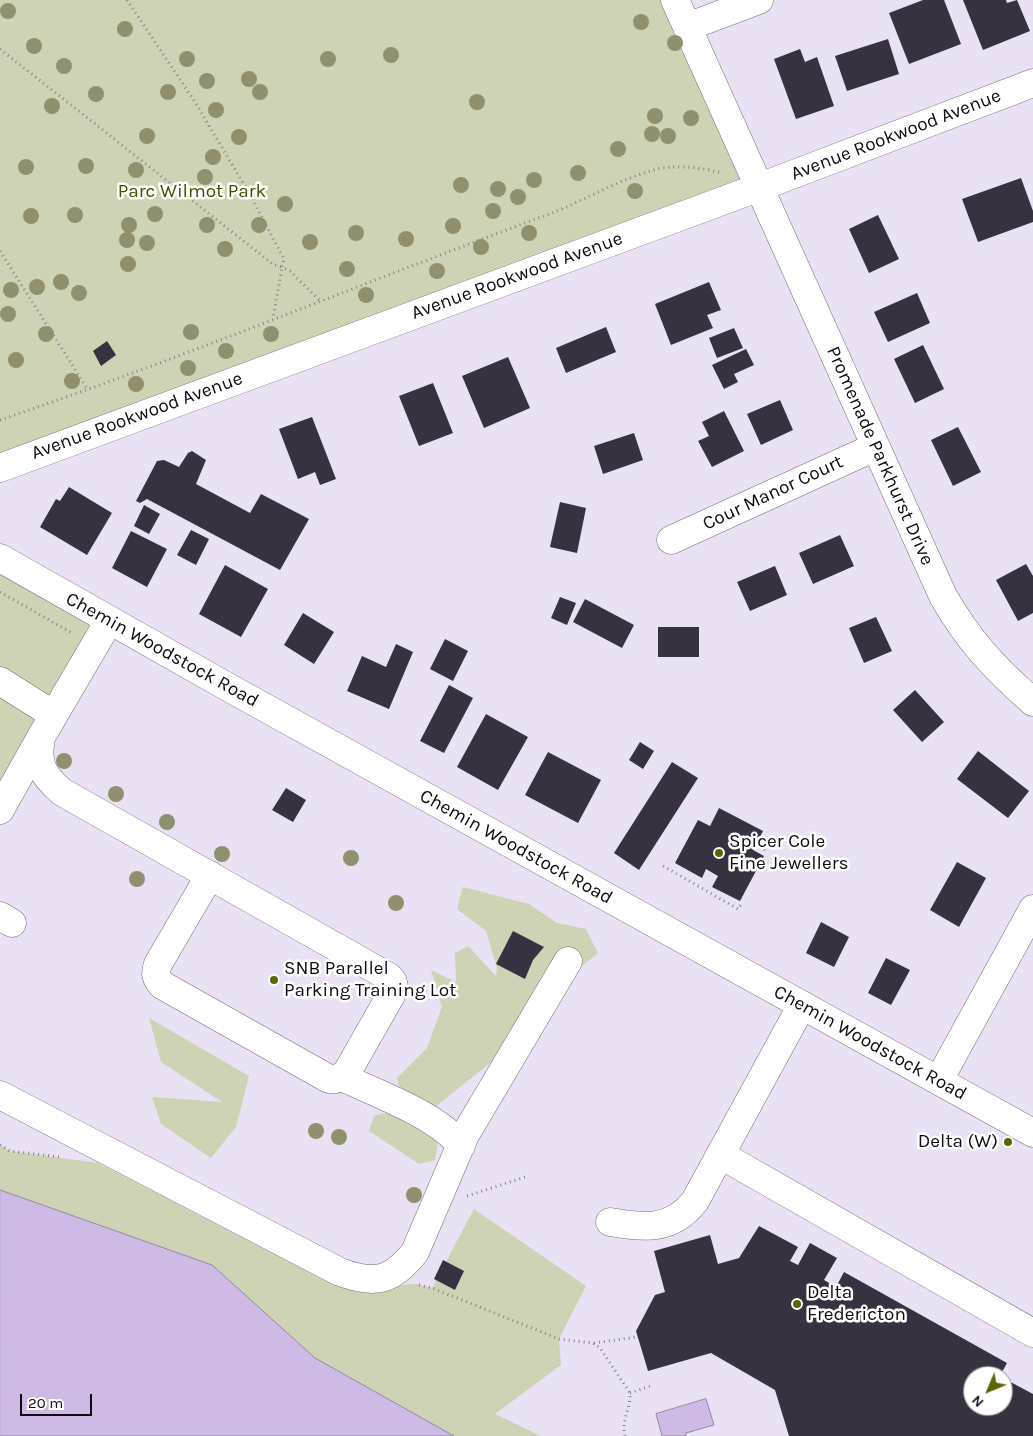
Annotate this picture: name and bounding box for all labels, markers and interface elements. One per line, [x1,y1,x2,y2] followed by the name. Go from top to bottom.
[788,84,1004,186] street label: Avenue Rookwood Avenue
[118,181,266,203] park label: Parc Wilmot Park
[408,227,626,325] street label: Avenue Rookwood Avenue
[821,343,939,569] street label: Promenade Parkhurst Drive
[28,367,246,465] street label: Avenue Rookwood Avenue
[699,450,847,536] street label: Cour Manor Court
[62,587,262,713] street label: Chemin Woodstock Road
[416,784,616,910] street label: Chemin Woodstock Road
[729,831,849,875] place label: Spicer Cole Fine Jewellers
[713,847,725,859] marker: Spicer Cole Fine Jewellers
[284,958,456,1002] place label: SNB Parallel Parking Training Lot
[268,974,280,986] marker: SNB Parallel Parking Training Lot
[770,980,970,1106] street label: Chemin Woodstock Road
[918,1131,998,1153] place label: Delta (W)
[1002,1136,1014,1148] marker: Delta (W)
[807,1282,906,1326] place label: Delta Fredericton
[791,1298,803,1310] marker: Delta Fredericton
[963,1366,1013,1416] north arrow
[22,1384,95,1416] scale bar
[968,1392,987,1411] text: N
[28,1394,63,1412] text: 20 m

